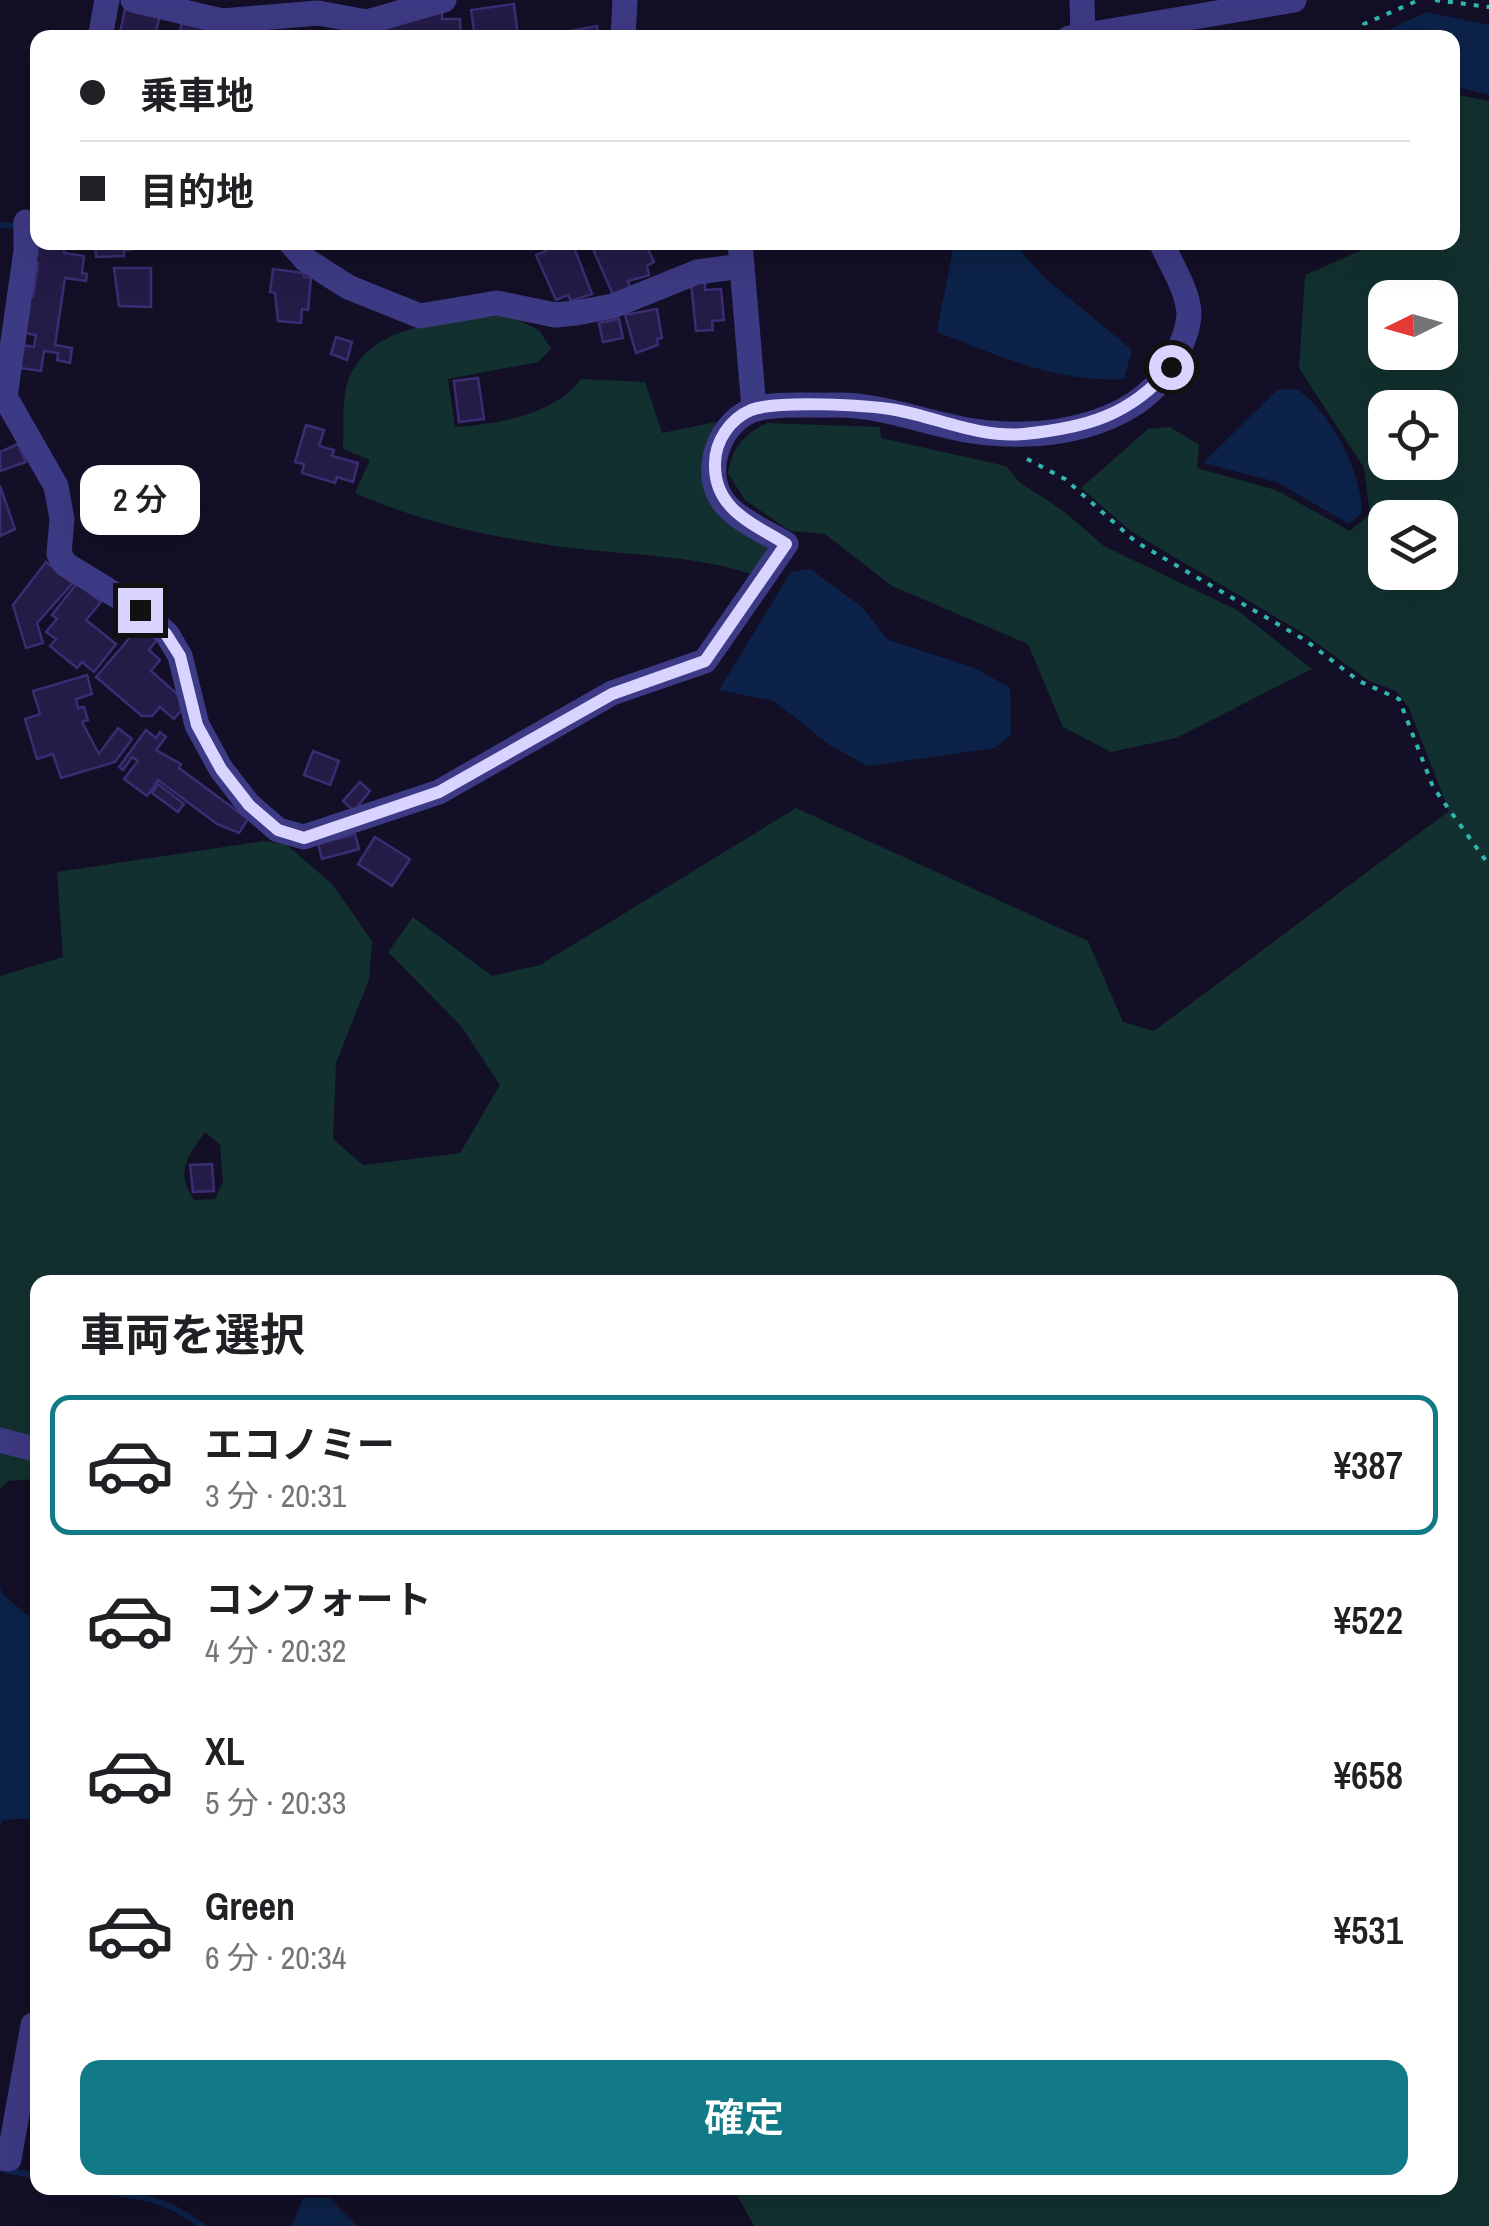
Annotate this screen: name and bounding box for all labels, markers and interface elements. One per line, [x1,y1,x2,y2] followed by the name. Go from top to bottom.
[140,70,254,121] text: 乗車地
[140,166,254,217] text: 目的地
[1368,280,1458,370] north arrow
[1368,280,1458,590] map controls
[1149,345,1194,390] route start
[1368,390,1458,480] button: locate
[80,465,200,535] callout: 2 分
[113,478,167,521] text: 2 分
[1368,500,1458,590] button: layers
[118,588,163,633] route end
[80,1304,305,1365] text: 車両を選択
[205,1419,395,1470] text: エコノミー
[85,1420,175,1510] icon: car
[1334,1440,1403,1491] text: ¥387
[205,1474,346,1517] text: 3 分 · 20:31
[205,1574,432,1625] text: コンフォート
[85,1575,175,1665] icon: car
[1334,1595,1403,1646] text: ¥522
[205,1629,346,1672] text: 4 分 · 20:32
[205,1726,245,1777] text: XL
[85,1730,175,1820] icon: car
[1334,1750,1403,1801] text: ¥658
[205,1781,346,1824] text: 5 分 · 20:33
[205,1881,295,1932] text: Green
[85,1885,175,1975] icon: car
[1334,1905,1403,1956] text: ¥531
[205,1936,346,1979] text: 6 分 · 20:34
[80,2060,1408,2175] button: 確定

